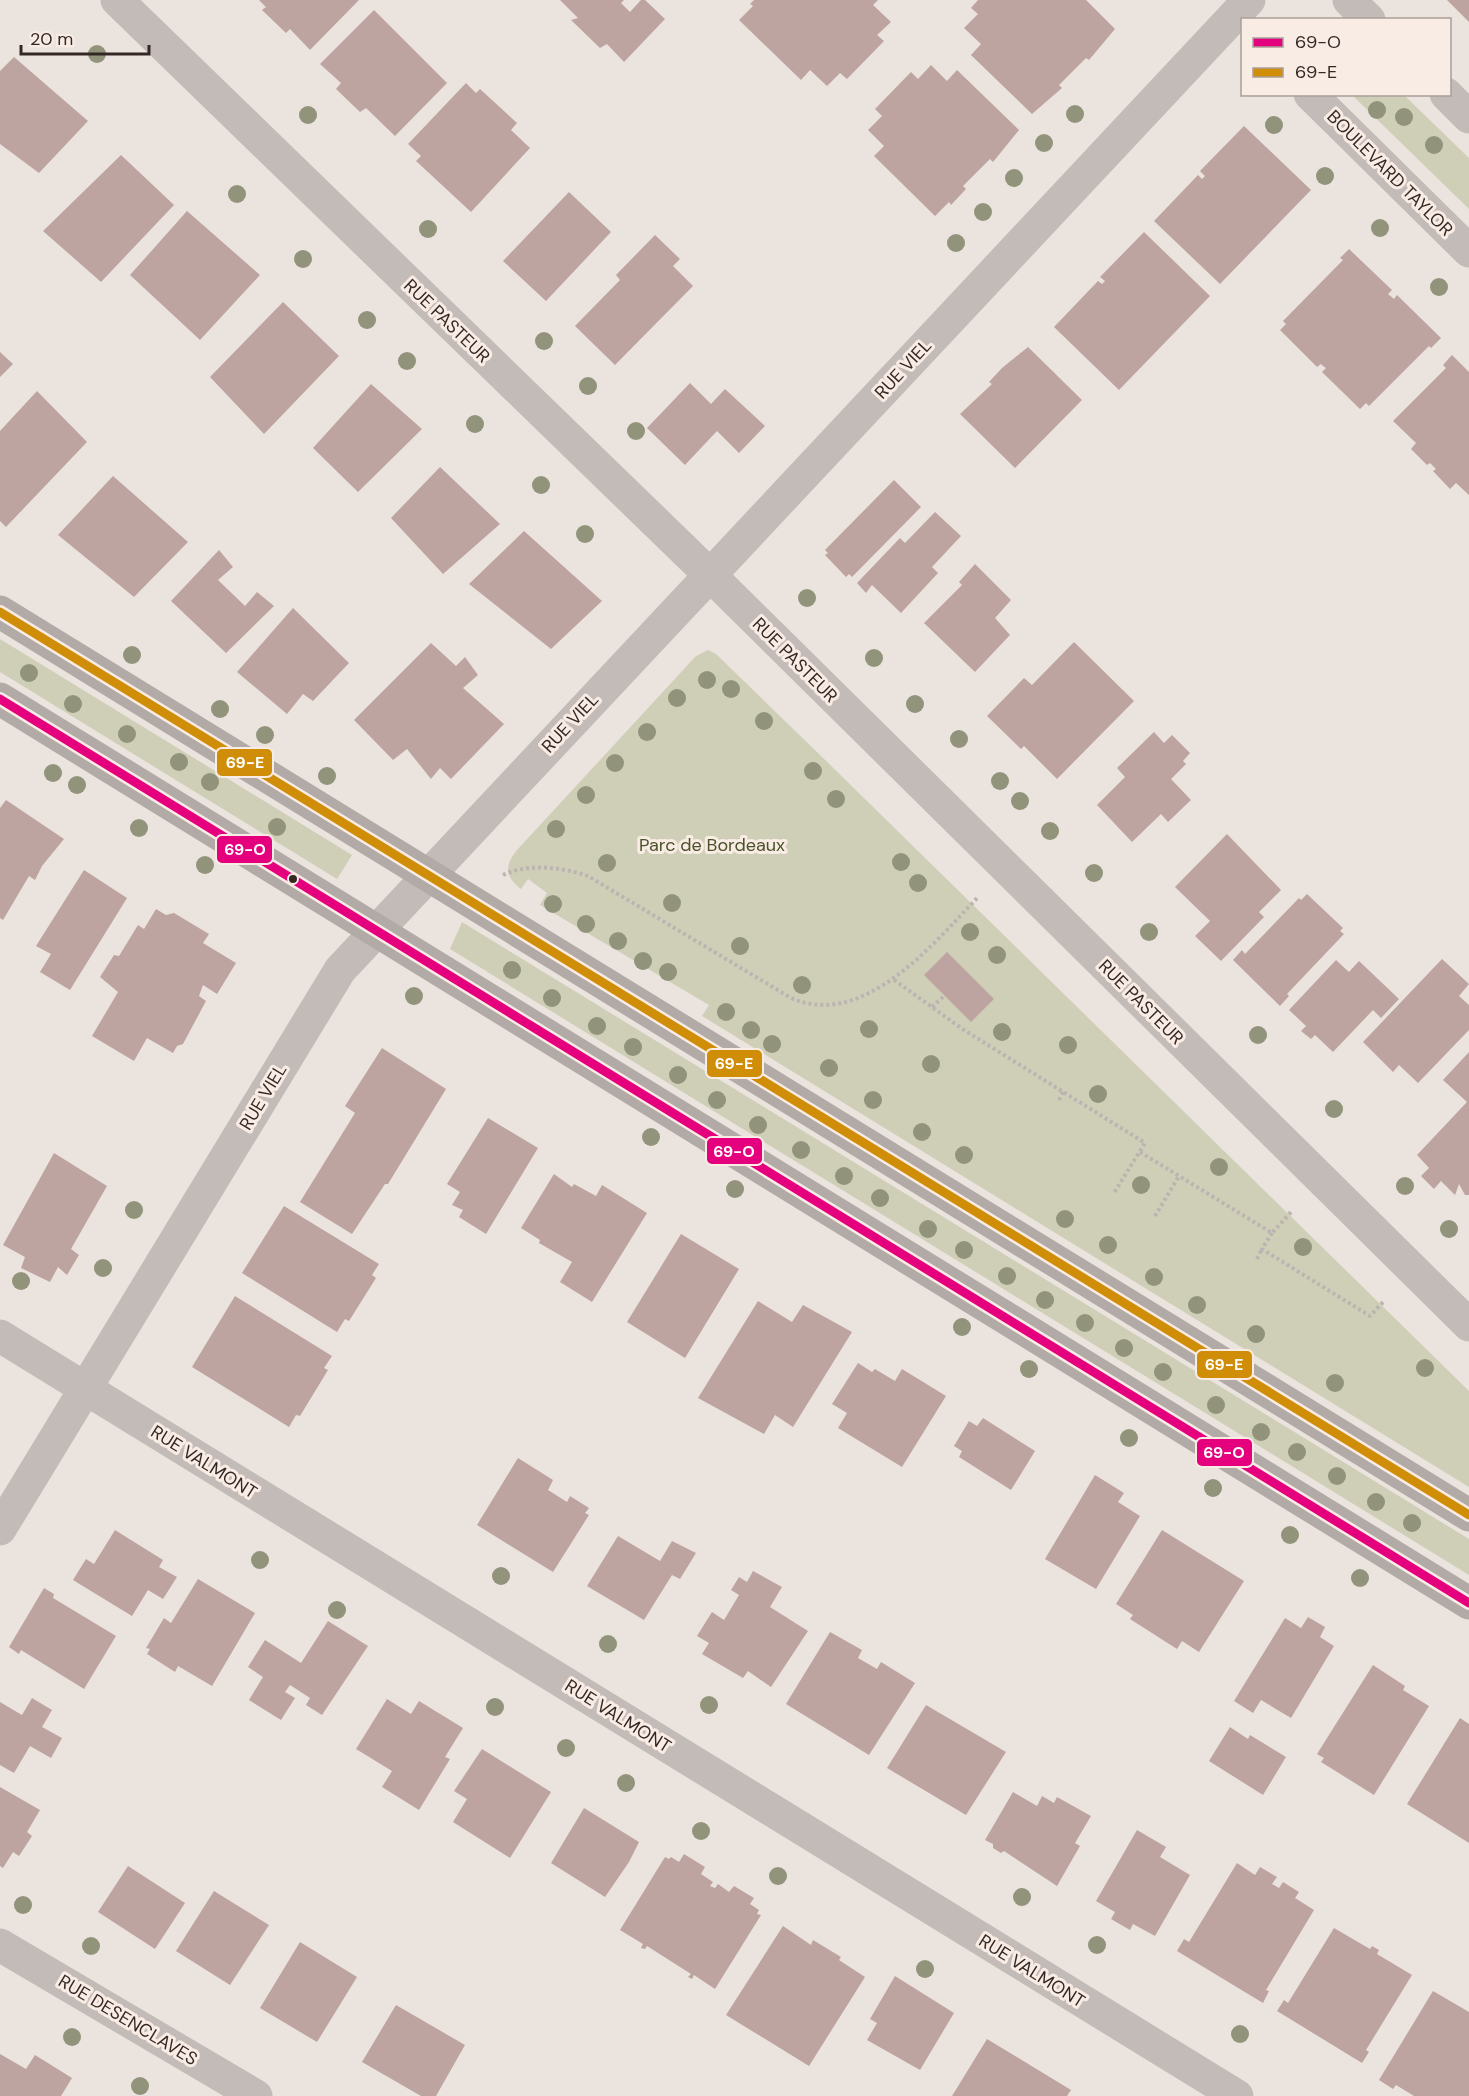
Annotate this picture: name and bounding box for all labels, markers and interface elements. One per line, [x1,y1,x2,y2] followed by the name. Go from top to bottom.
[21,18,148,56] scale bar
[1241,18,1451,96] legend
[30,27,73,51] text: 20 m
[1295,30,1341,54] text: 69-O
[1295,60,1337,84] text: 69-E
[1322,105,1458,241] street label: BOULEVARD TAYLOR
[399,274,495,368] street label: RUE PASTEUR
[869,334,937,404] street label: RUE VIEL
[747,612,843,708] street label: RUE PASTEUR
[536,688,604,758] street label: RUE VIEL
[216,748,273,777] line badge: 69-E
[226,752,264,773] text: 69-E
[639,833,785,857] park label: Parc de Bordeaux
[216,835,273,864] line badge: 69-O
[224,839,266,860] text: 69-O
[287,873,299,885] unlabelled marker
[1093,954,1189,1050] street label: RUE PASTEUR
[706,1049,763,1078] line badge: 69-E
[715,1053,753,1074] text: 69-E
[234,1059,292,1135] street label: RUE VIEL
[706,1137,763,1165] line badge: 69-O
[713,1141,755,1162] text: 69-O
[1196,1350,1253,1379] line badge: 69-E
[1205,1354,1243,1375] text: 69-E
[146,1420,262,1504] street label: RUE VALMONT
[1196,1438,1253,1467] line badge: 69-O
[1203,1442,1245,1463] text: 69-O
[560,1674,676,1758] street label: RUE VALMONT
[974,1929,1090,2013] street label: RUE VALMONT
[54,1969,202,2071] street label: RUE DESENCLAVES

